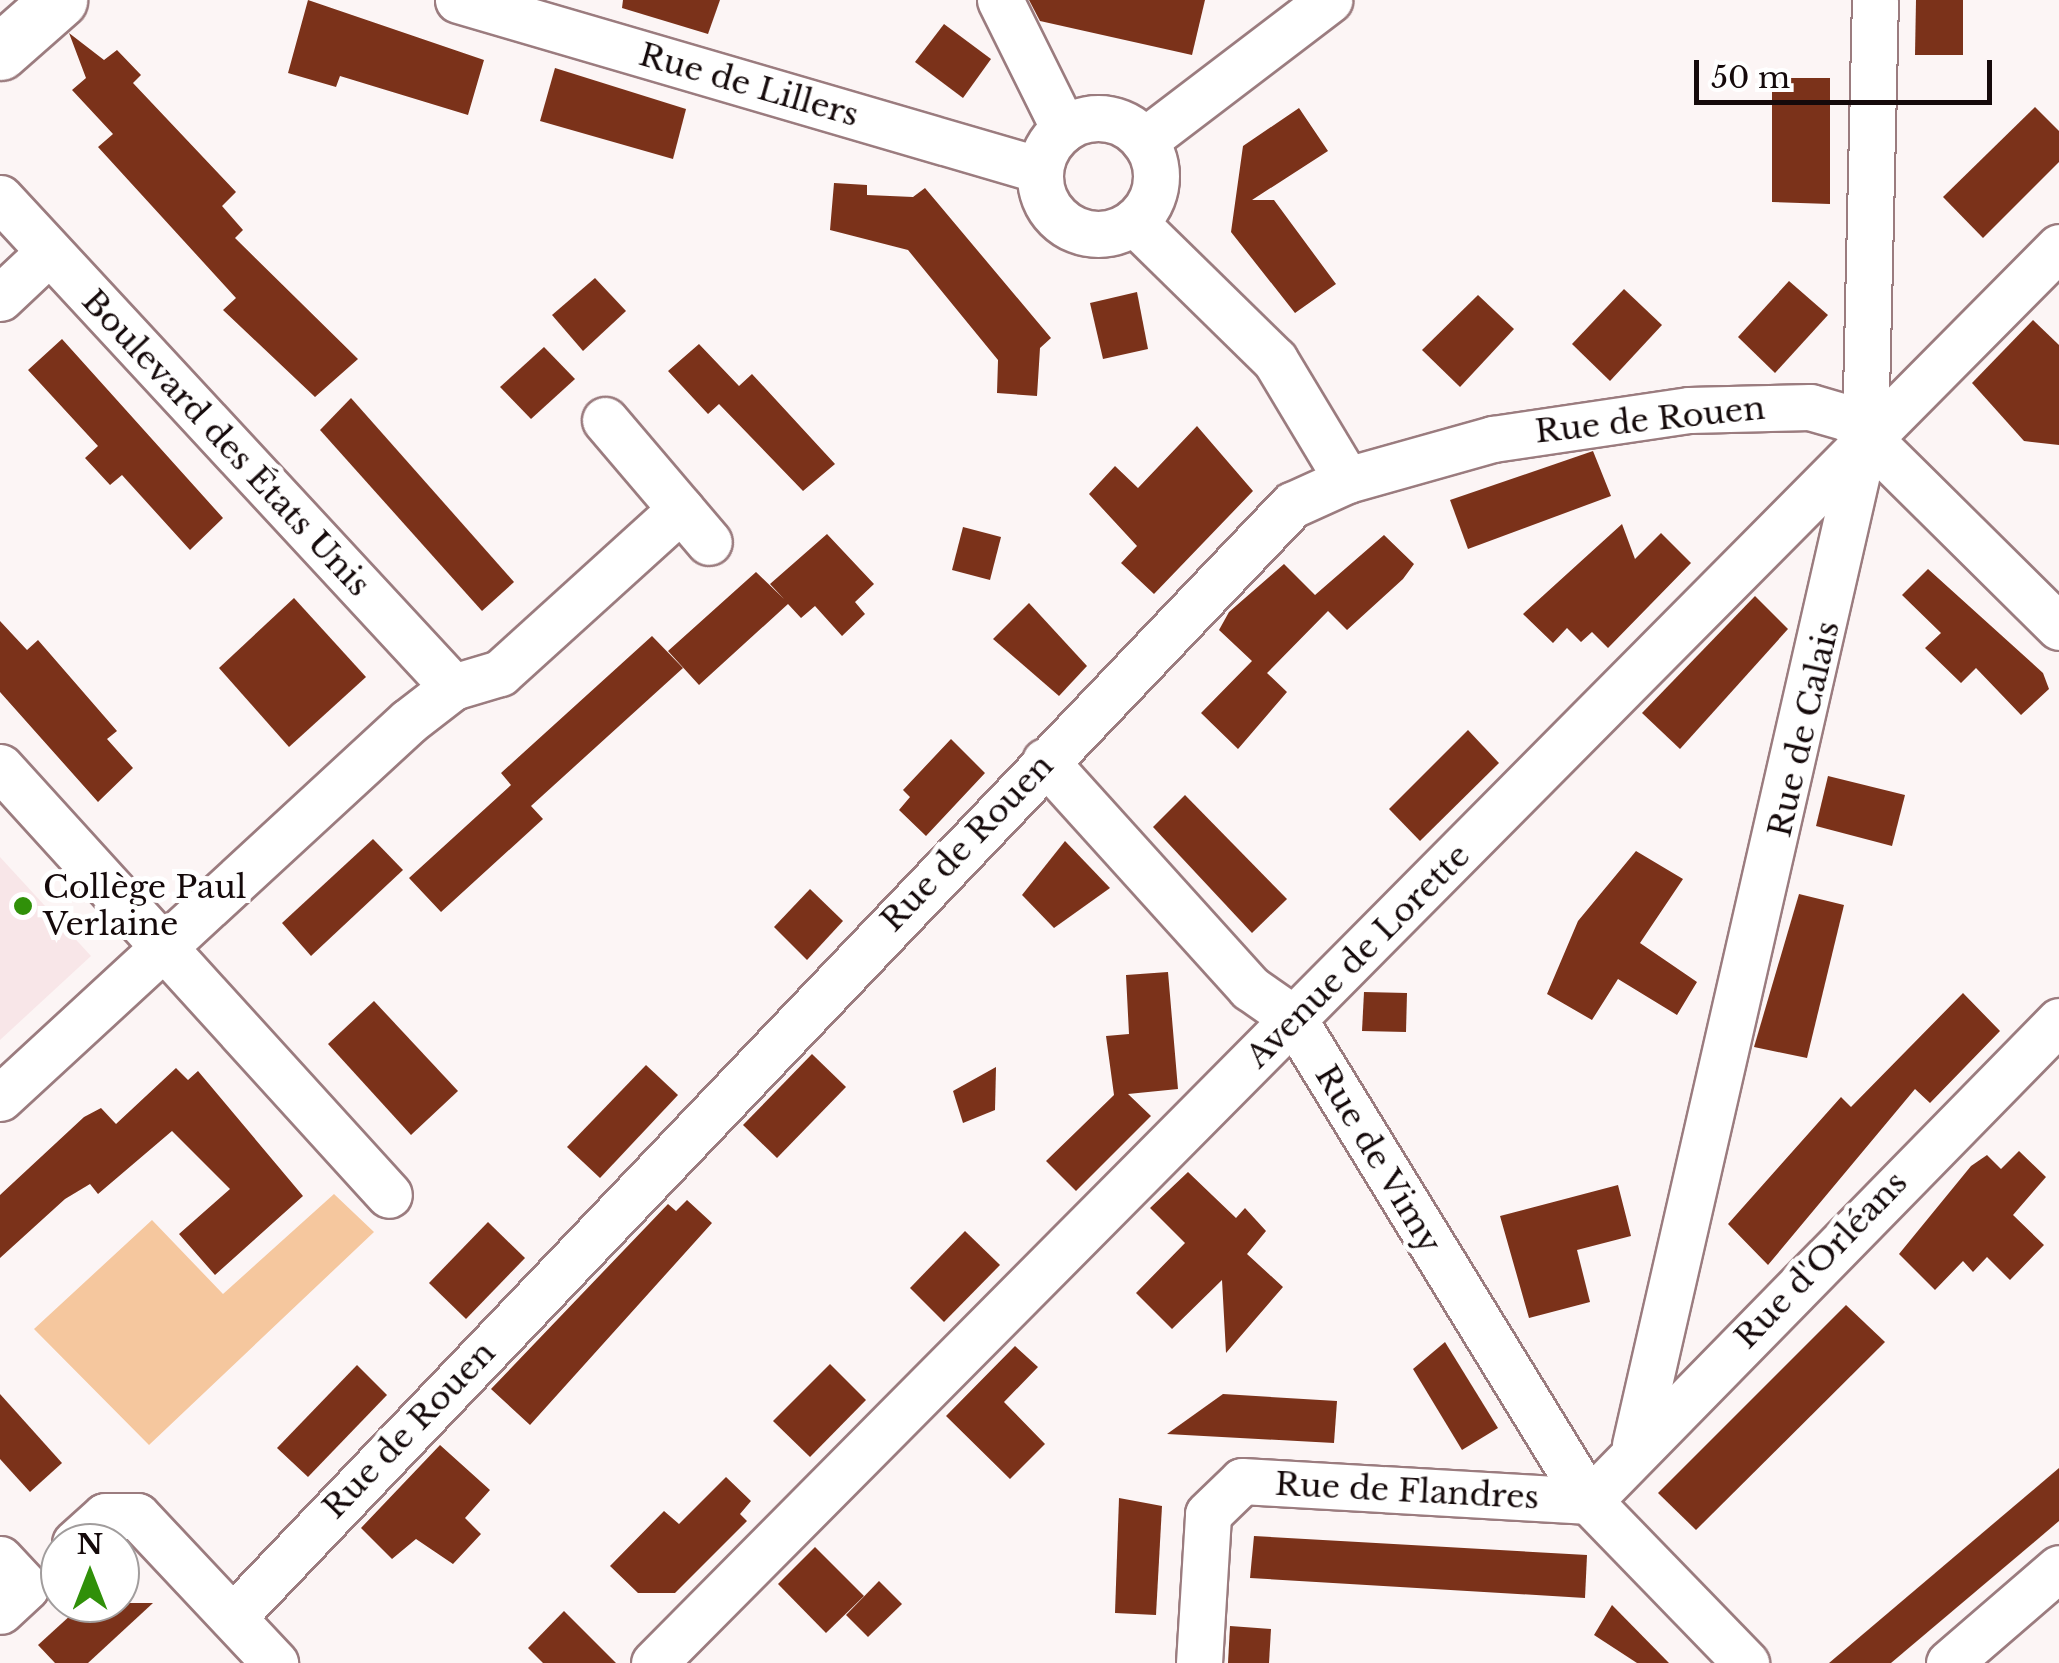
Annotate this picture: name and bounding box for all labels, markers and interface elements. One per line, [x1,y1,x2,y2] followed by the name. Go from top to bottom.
[635,35,863,135] street label: Rue de Lillers
[1699,40,1996,102] scale bar
[1711,59,1790,96] text: 50 m
[74,282,378,604] street label: Boulevard des États Unis
[1533,389,1767,451] street label: Rue de Rouen
[1761,617,1847,841] street label: Rue de Calais
[873,747,1061,939] street label: Rue de Rouen
[1238,836,1478,1076] street label: Avenue de Lorette
[43,869,246,944] place label: Collège Paul Verlaine
[12,895,34,917] marker: Collège Paul Verlaine
[1307,1058,1449,1260] street label: Rue de Vimy
[1727,1164,1915,1356] street label: Rue d'Orléans
[315,1334,503,1526] street label: Rue de Rouen
[1274,1465,1540,1517] street label: Rue de Flandres
[40,1523,140,1623] north arrow
[77,1527,103,1562] text: N

